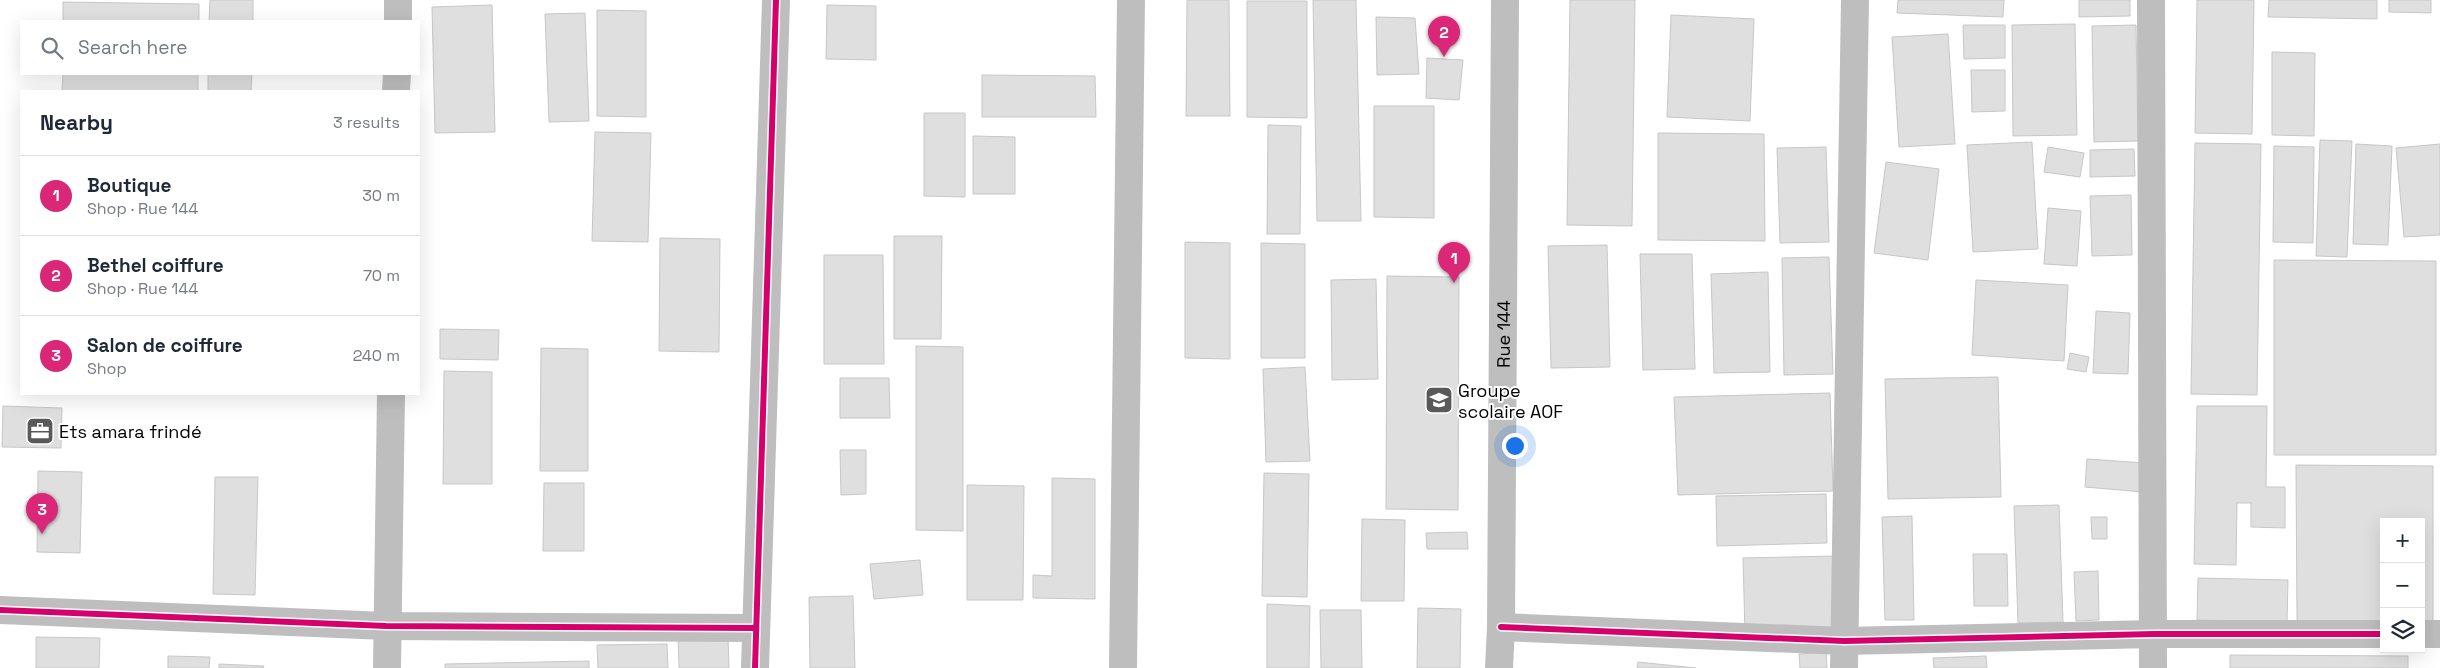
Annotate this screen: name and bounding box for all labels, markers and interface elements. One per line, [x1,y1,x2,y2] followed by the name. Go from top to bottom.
[1428,16,1460,57] pin: 2
[20,20,420,75] search box
[38,34,66,62] icon: search
[78,35,188,60] text: Search here
[40,109,113,136] text: Nearby
[333,112,400,133] text: 3 results
[87,173,171,198] text: Boutique
[52,185,60,206] text: 1
[362,185,400,206] text: 30 m
[87,198,198,219] text: Shop · Rue 144
[1438,242,1470,283] pin: 1
[87,253,224,278] text: Bethel coiffure
[51,265,61,286] text: 2
[363,265,400,286] text: 70 m
[87,278,198,299] text: Shop · Rue 144
[1491,300,1515,368] street label: Rue 144
[87,333,243,358] text: Salon de coiffure
[51,345,61,366] text: 3
[353,345,400,366] text: 240 m
[87,358,127,379] text: Shop
[1458,379,1563,423] place label: Groupe scolaire AOF
[1424,385,1454,415] school or university icon: Groupe scolaire AOF
[25,416,55,446] office icon: Ets amara frindé
[59,420,202,443] place label: Ets amara frindé
[1502,433,1528,459] your location
[26,493,58,534] pin: 3
[2380,518,2425,653] map controls
[2380,518,2425,563] button: +
[2380,563,2425,608] button: −
[2380,608,2425,653] button: layers

